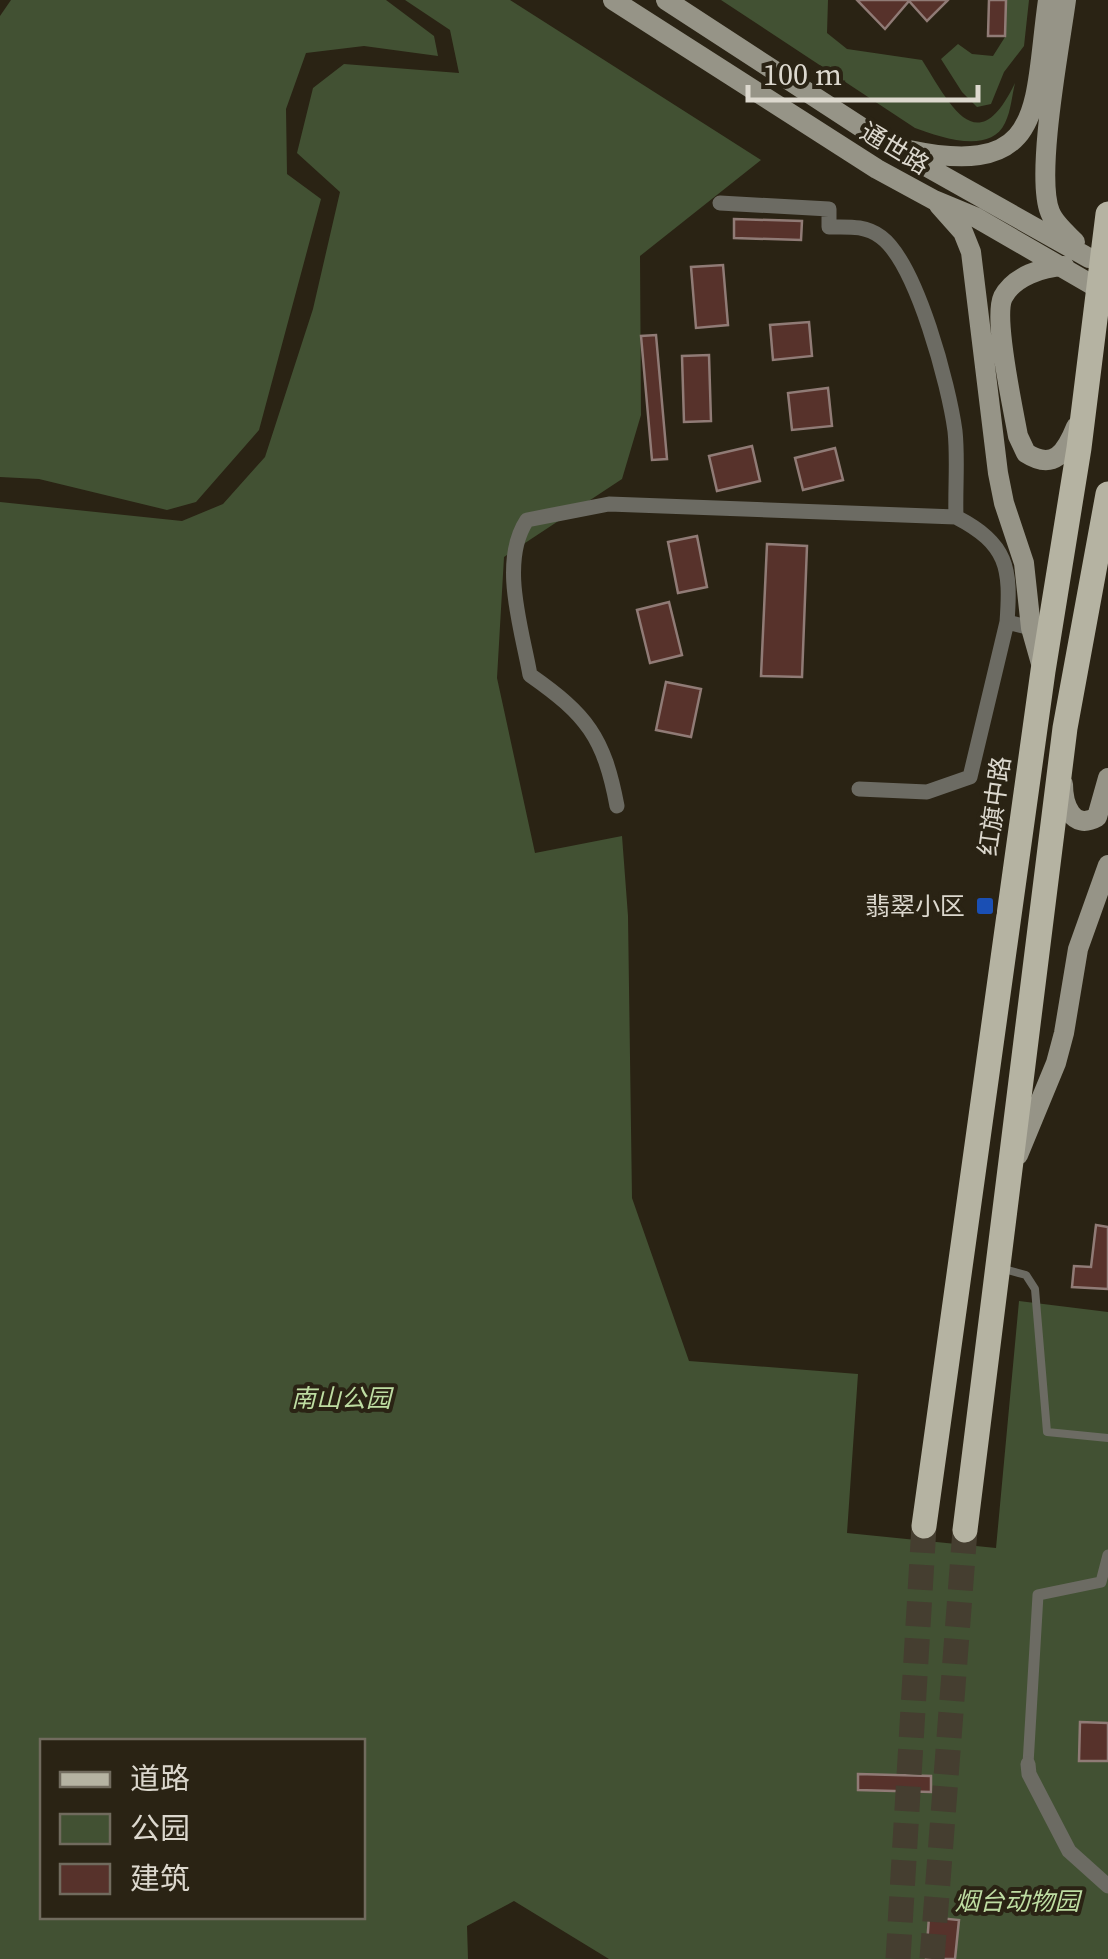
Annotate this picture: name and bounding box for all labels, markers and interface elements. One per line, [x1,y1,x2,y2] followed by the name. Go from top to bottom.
[748,40,978,102] scale bar
[763,54,842,95] text: 100 m
[854,114,936,182] street label: 通世路
[970,754,1018,858] street label: 红旗中路
[865,889,965,923] place label: 翡翠小区
[974,895,996,917] marker: 翡翠小区
[291,1381,394,1415] park label: 南山公园
[40,1739,365,1919] legend
[130,1758,190,1799] text: 道路
[130,1808,190,1849] text: 公园
[130,1858,190,1899] text: 建筑
[954,1884,1082,1918] park label: 烟台动物园

